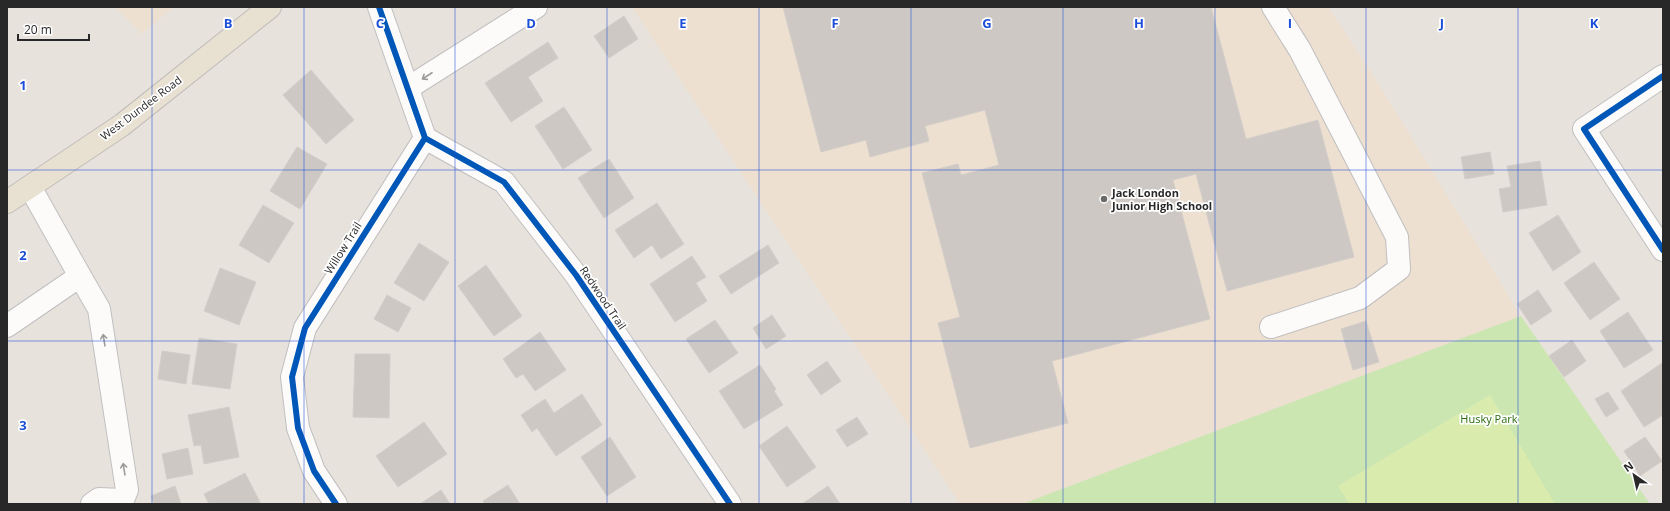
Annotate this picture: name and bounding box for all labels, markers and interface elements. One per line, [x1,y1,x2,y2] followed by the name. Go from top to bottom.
[224,14,233,32] text: B
[376,14,384,32] text: C
[526,14,536,32] text: D
[679,14,687,32] text: E
[831,14,839,32] text: F
[982,14,992,32] text: G
[1134,14,1144,32] text: H
[1288,14,1292,32] text: I
[1439,14,1444,32] text: J
[1590,14,1599,32] text: K
[18,16,89,42] scale bar
[24,21,52,38] text: 20 m
[97,72,184,143] street label: West Dundee Road
[421,72,433,80] one-way arrow
[19,76,27,94] text: 1
[1111,185,1212,213] place label: Jack London Junior High School
[1099,194,1109,204] marker: Jack London Junior High School
[321,219,364,277] street label: Willow Trail
[19,246,27,264] text: 2
[577,263,630,332] street label: Redwood Trail
[100,334,108,347] one-way arrow
[1460,411,1518,426] park label: Husky Park
[19,416,27,434] text: 3
[1614,455,1654,495] north arrow
[1620,458,1636,475] text: N
[120,462,128,475] one-way arrow

